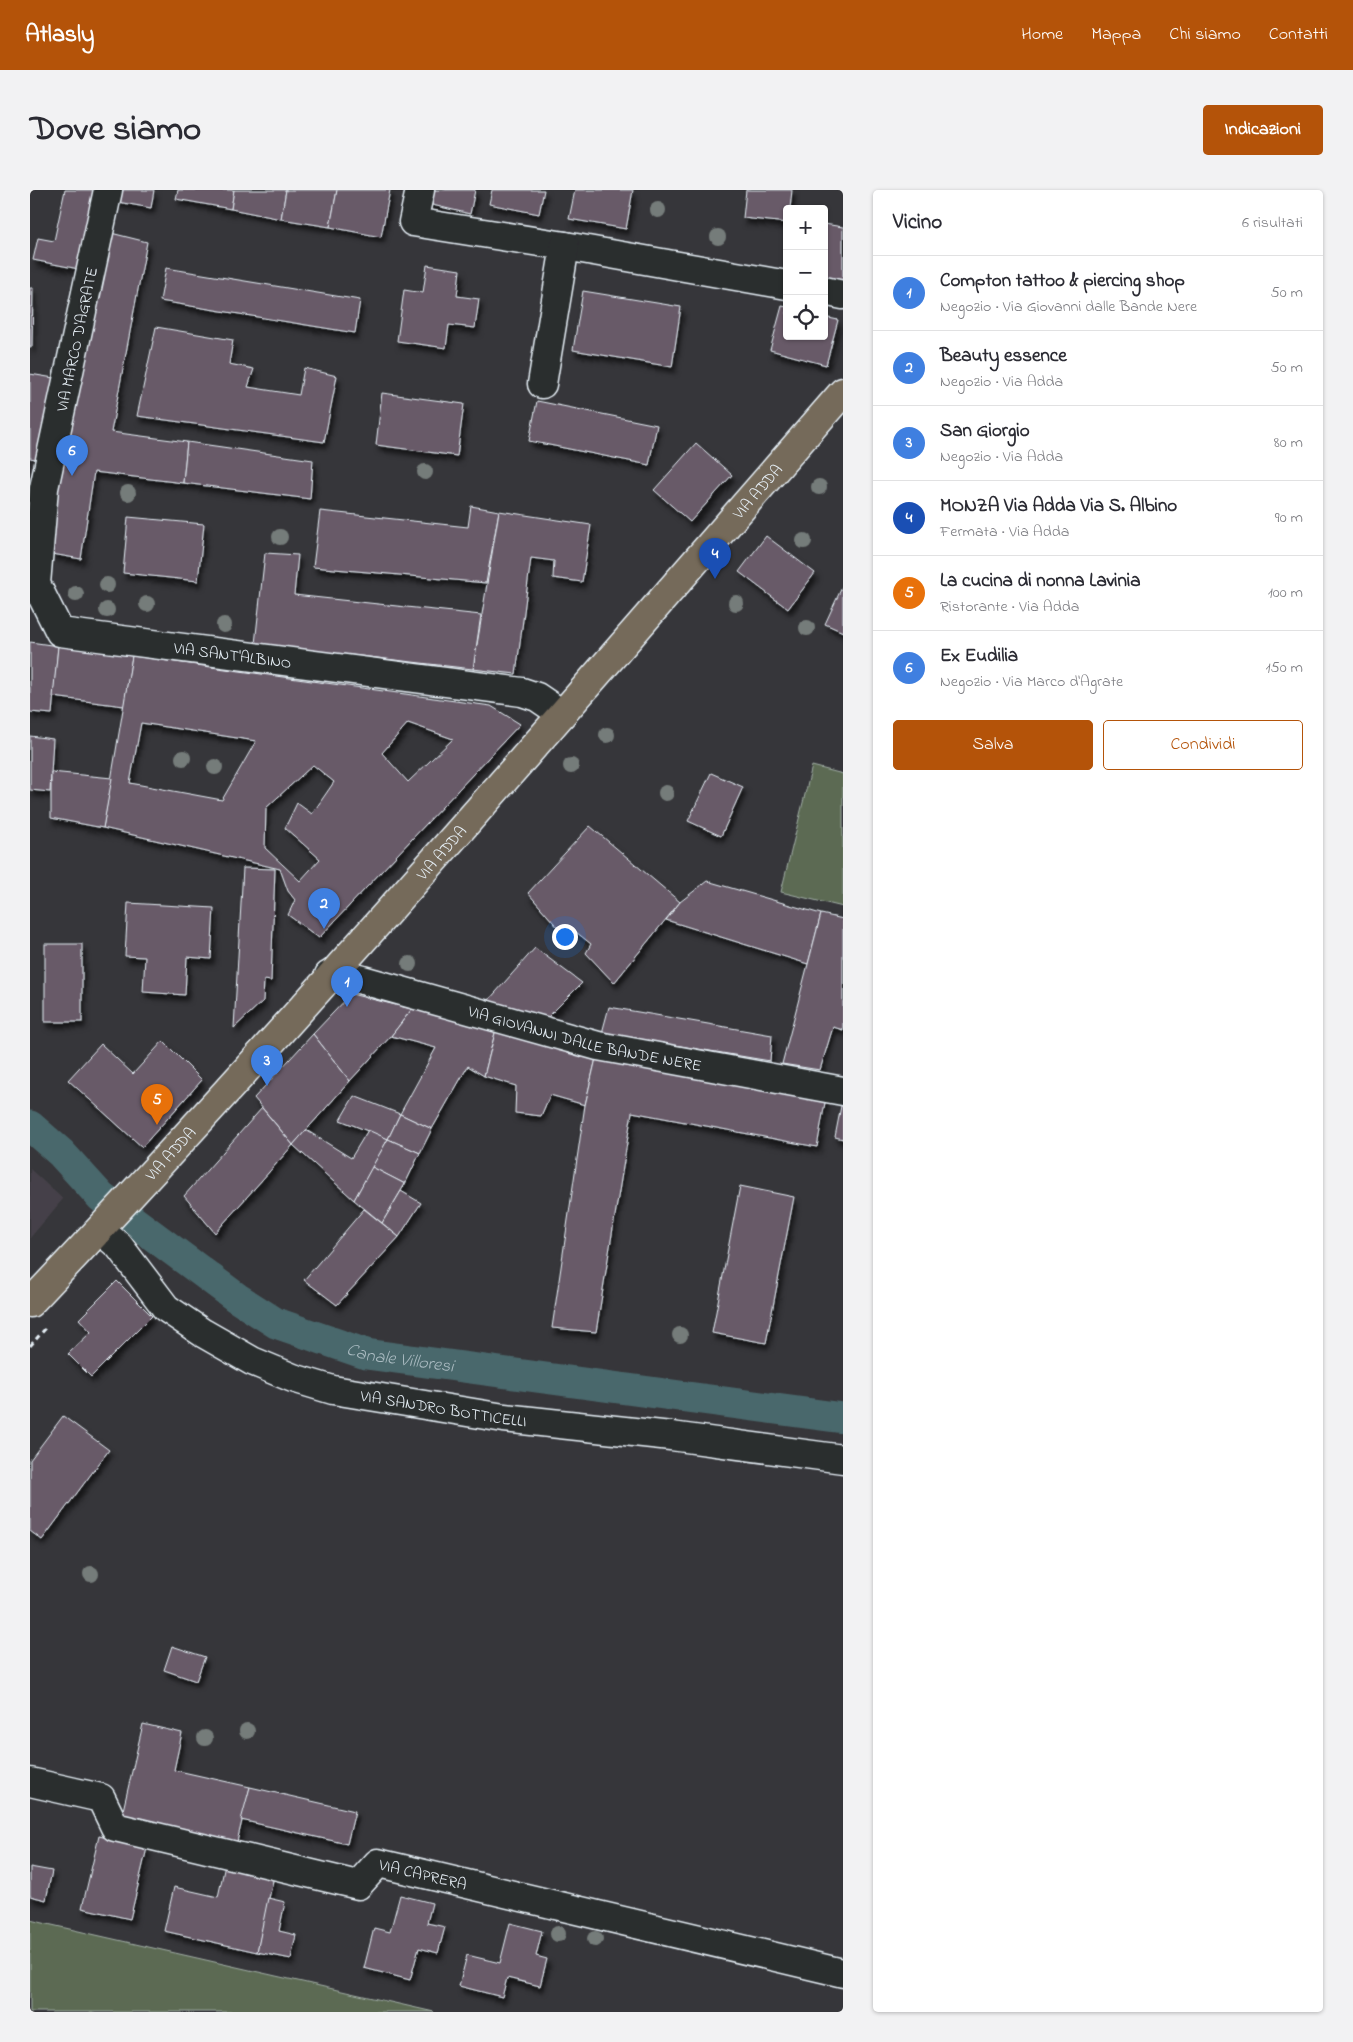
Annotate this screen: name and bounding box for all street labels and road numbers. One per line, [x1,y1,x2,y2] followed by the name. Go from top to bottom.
[51,265,105,415] street label: VIA MARCO D'AGRATE
[727,459,789,526] street label: VIA ADDA
[171,637,293,676] street label: VIA SANT'ALBINO
[411,821,473,887] street label: VIA ADDA
[464,1000,703,1079] street label: VIA GIOVANNI DALLE BANDE NERE
[139,1122,203,1188] street label: VIA ADDA
[358,1385,528,1434] street label: VIA SANDRO BOTTICELLI
[376,1853,469,1898] street label: VIA CAPRERA

